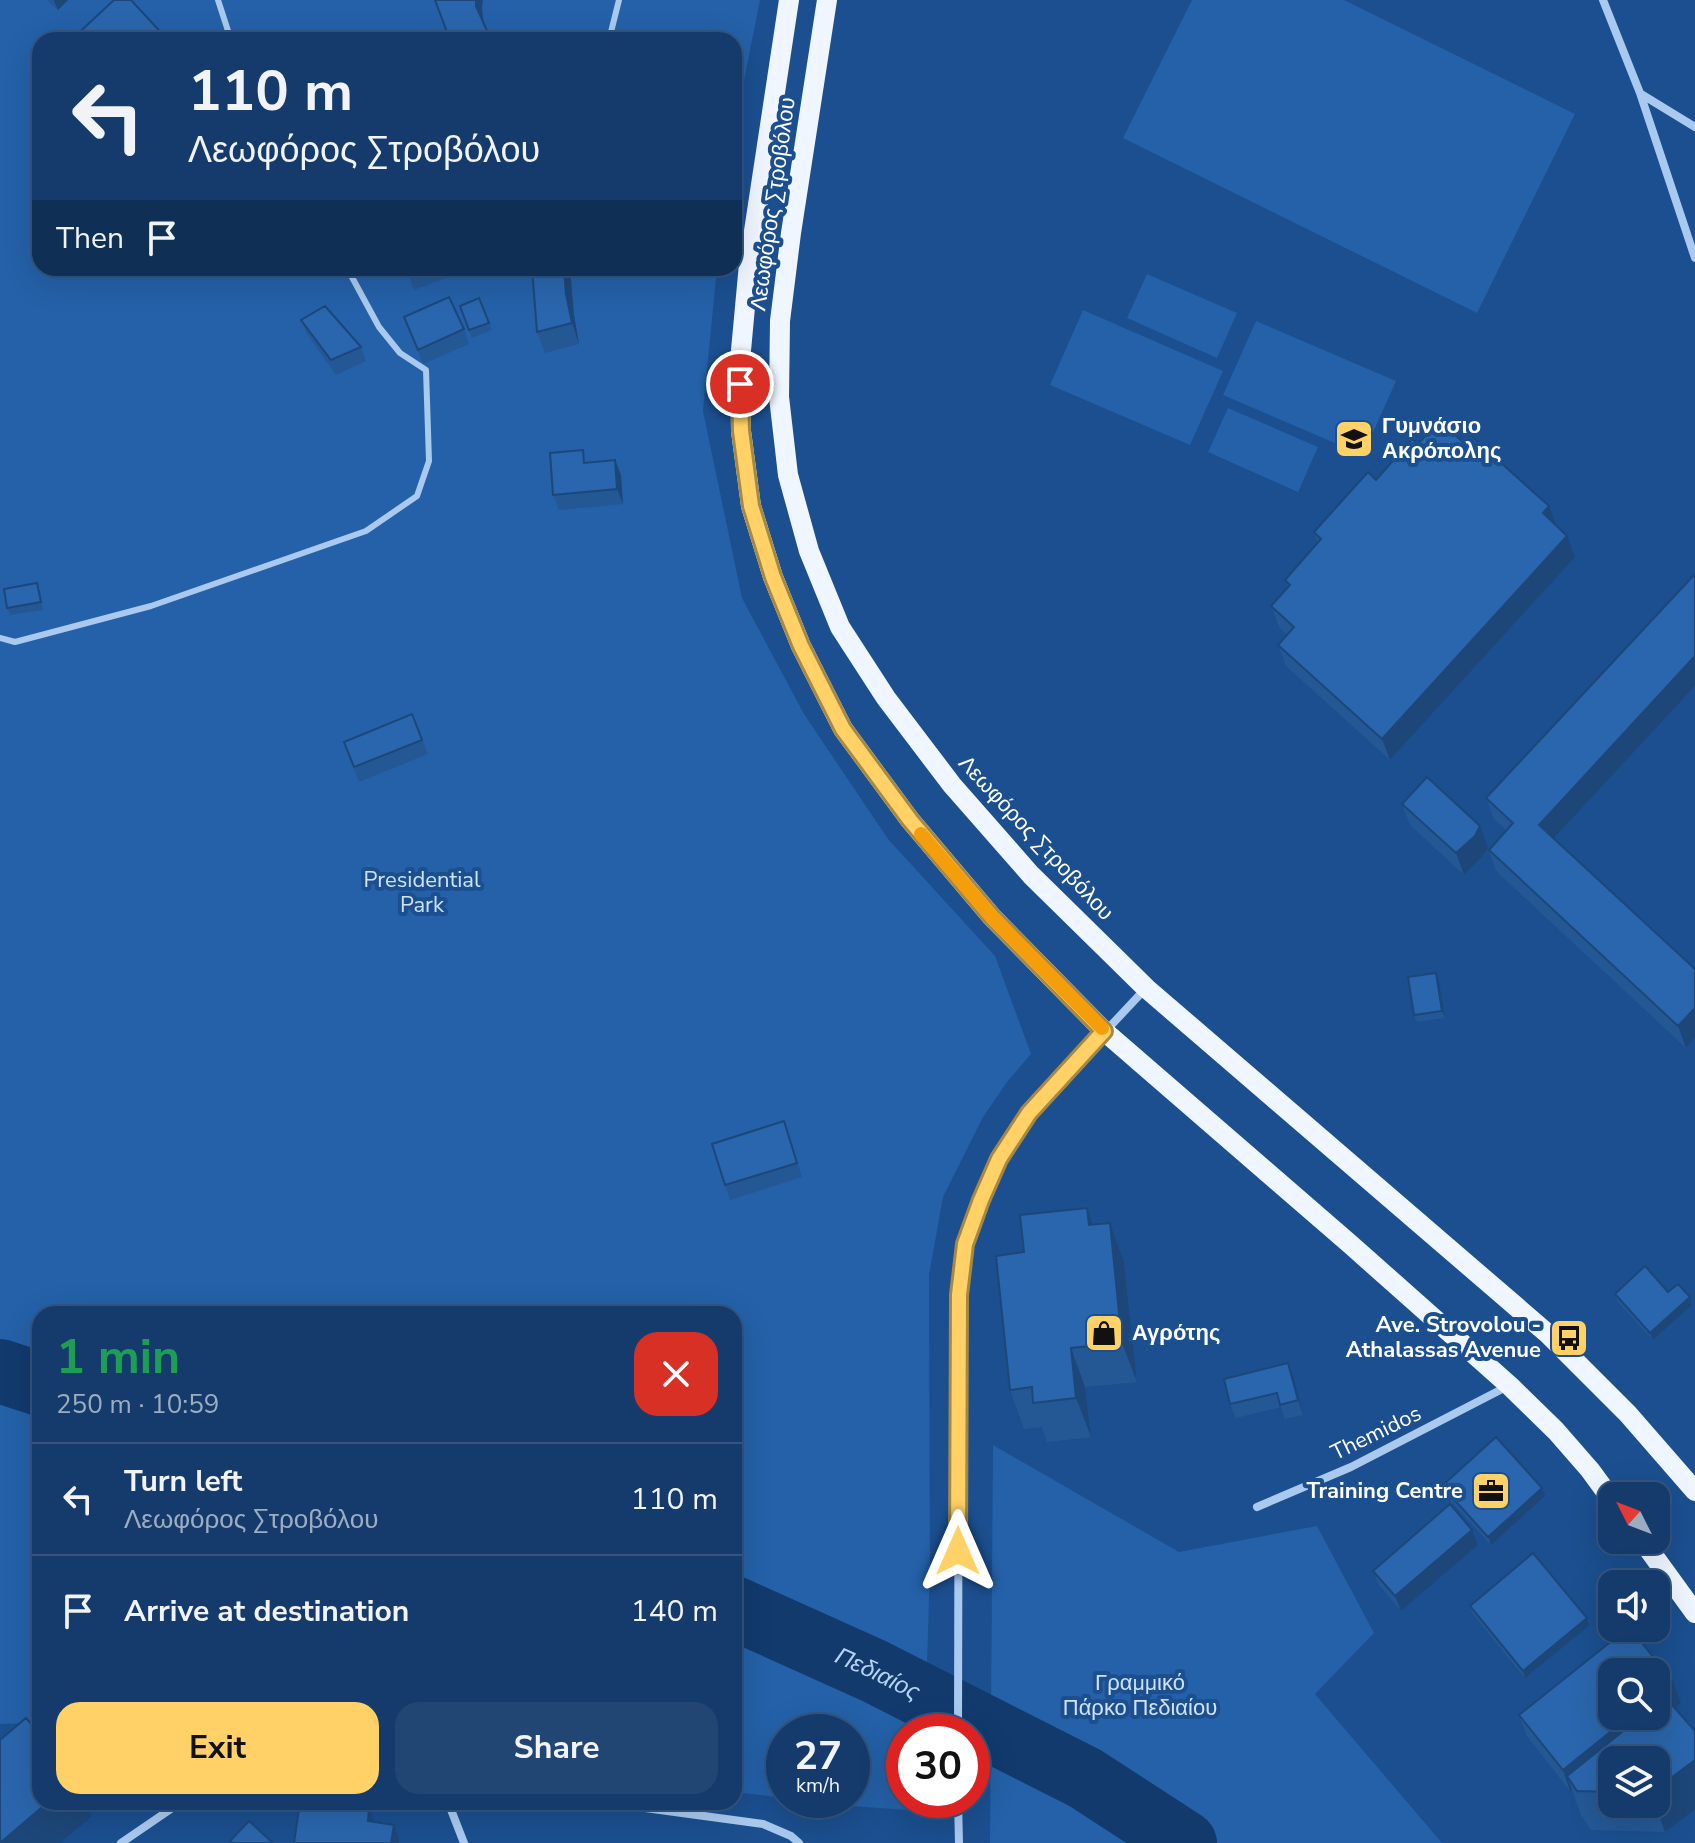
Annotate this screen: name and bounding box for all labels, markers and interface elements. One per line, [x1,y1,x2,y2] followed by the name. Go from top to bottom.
[188,53,353,130] text: 110 m
[56,64,160,168] icon: left
[743,95,803,313] street label: Λεωφόρος Στροβόλου
[188,126,540,175] text: Λεωφόρος Στροβόλου
[140,216,184,260] icon: arrive
[56,218,124,259] text: Then
[706,350,774,418] pin
[718,362,762,406] icon: arrive
[1382,411,1501,466] place label: Γυμνάσιο Ακρόπολης
[1333,418,1375,460] school or university icon: Γυμνάσιο Ακρόπολης
[952,749,1120,927] street label: Λεωφόρος Στροβόλου
[364,865,481,920] park label: Presidential Park
[1346,1310,1541,1365] place label: Ave. Strovolou - Athalassas Avenue
[1083,1312,1125,1354] shop icon: Αγρότης
[1548,1317,1590,1359] bus stop icon: Ave. Strovolou - Athalassas Avenue
[1132,1318,1220,1348] place label: Αγρότης
[56,1324,180,1390] text: 1 min
[634,1332,718,1416] button: close
[56,1387,219,1422] text: 250 m · 10:59
[1326,1398,1426,1468] street label: Themidos
[124,1461,242,1502] text: Turn left
[1470,1470,1512,1512] office icon: Training Centre
[1307,1476,1463,1506] place label: Training Centre
[56,1477,100,1521] icon: left
[631,1479,718,1520] text: 110 m
[1598,1482,1670,1554] north arrow
[1598,1482,1670,1818] map controls
[124,1502,378,1537] text: Λεωφόρος Στροβόλου
[916,1509,1000,1593] position arrow
[1598,1570,1670,1642] button: sound
[56,1589,100,1633] icon: arrive
[124,1591,409,1632] text: Arrive at destination
[631,1591,718,1632] text: 140 m
[830,1640,926,1708] water label: Πεδιαίος
[1598,1658,1670,1730] button: search
[1063,1668,1217,1723] park label: Γραμμικό Πάρκο Πεδιαίου
[56,1702,379,1794] button: Exit
[395,1702,718,1794] button: Share
[886,1714,990,1818] speed limit sign: 30
[794,1729,842,1783] text: 27
[1598,1746,1670,1818] button: layers
[796,1772,840,1799] text: km/h

